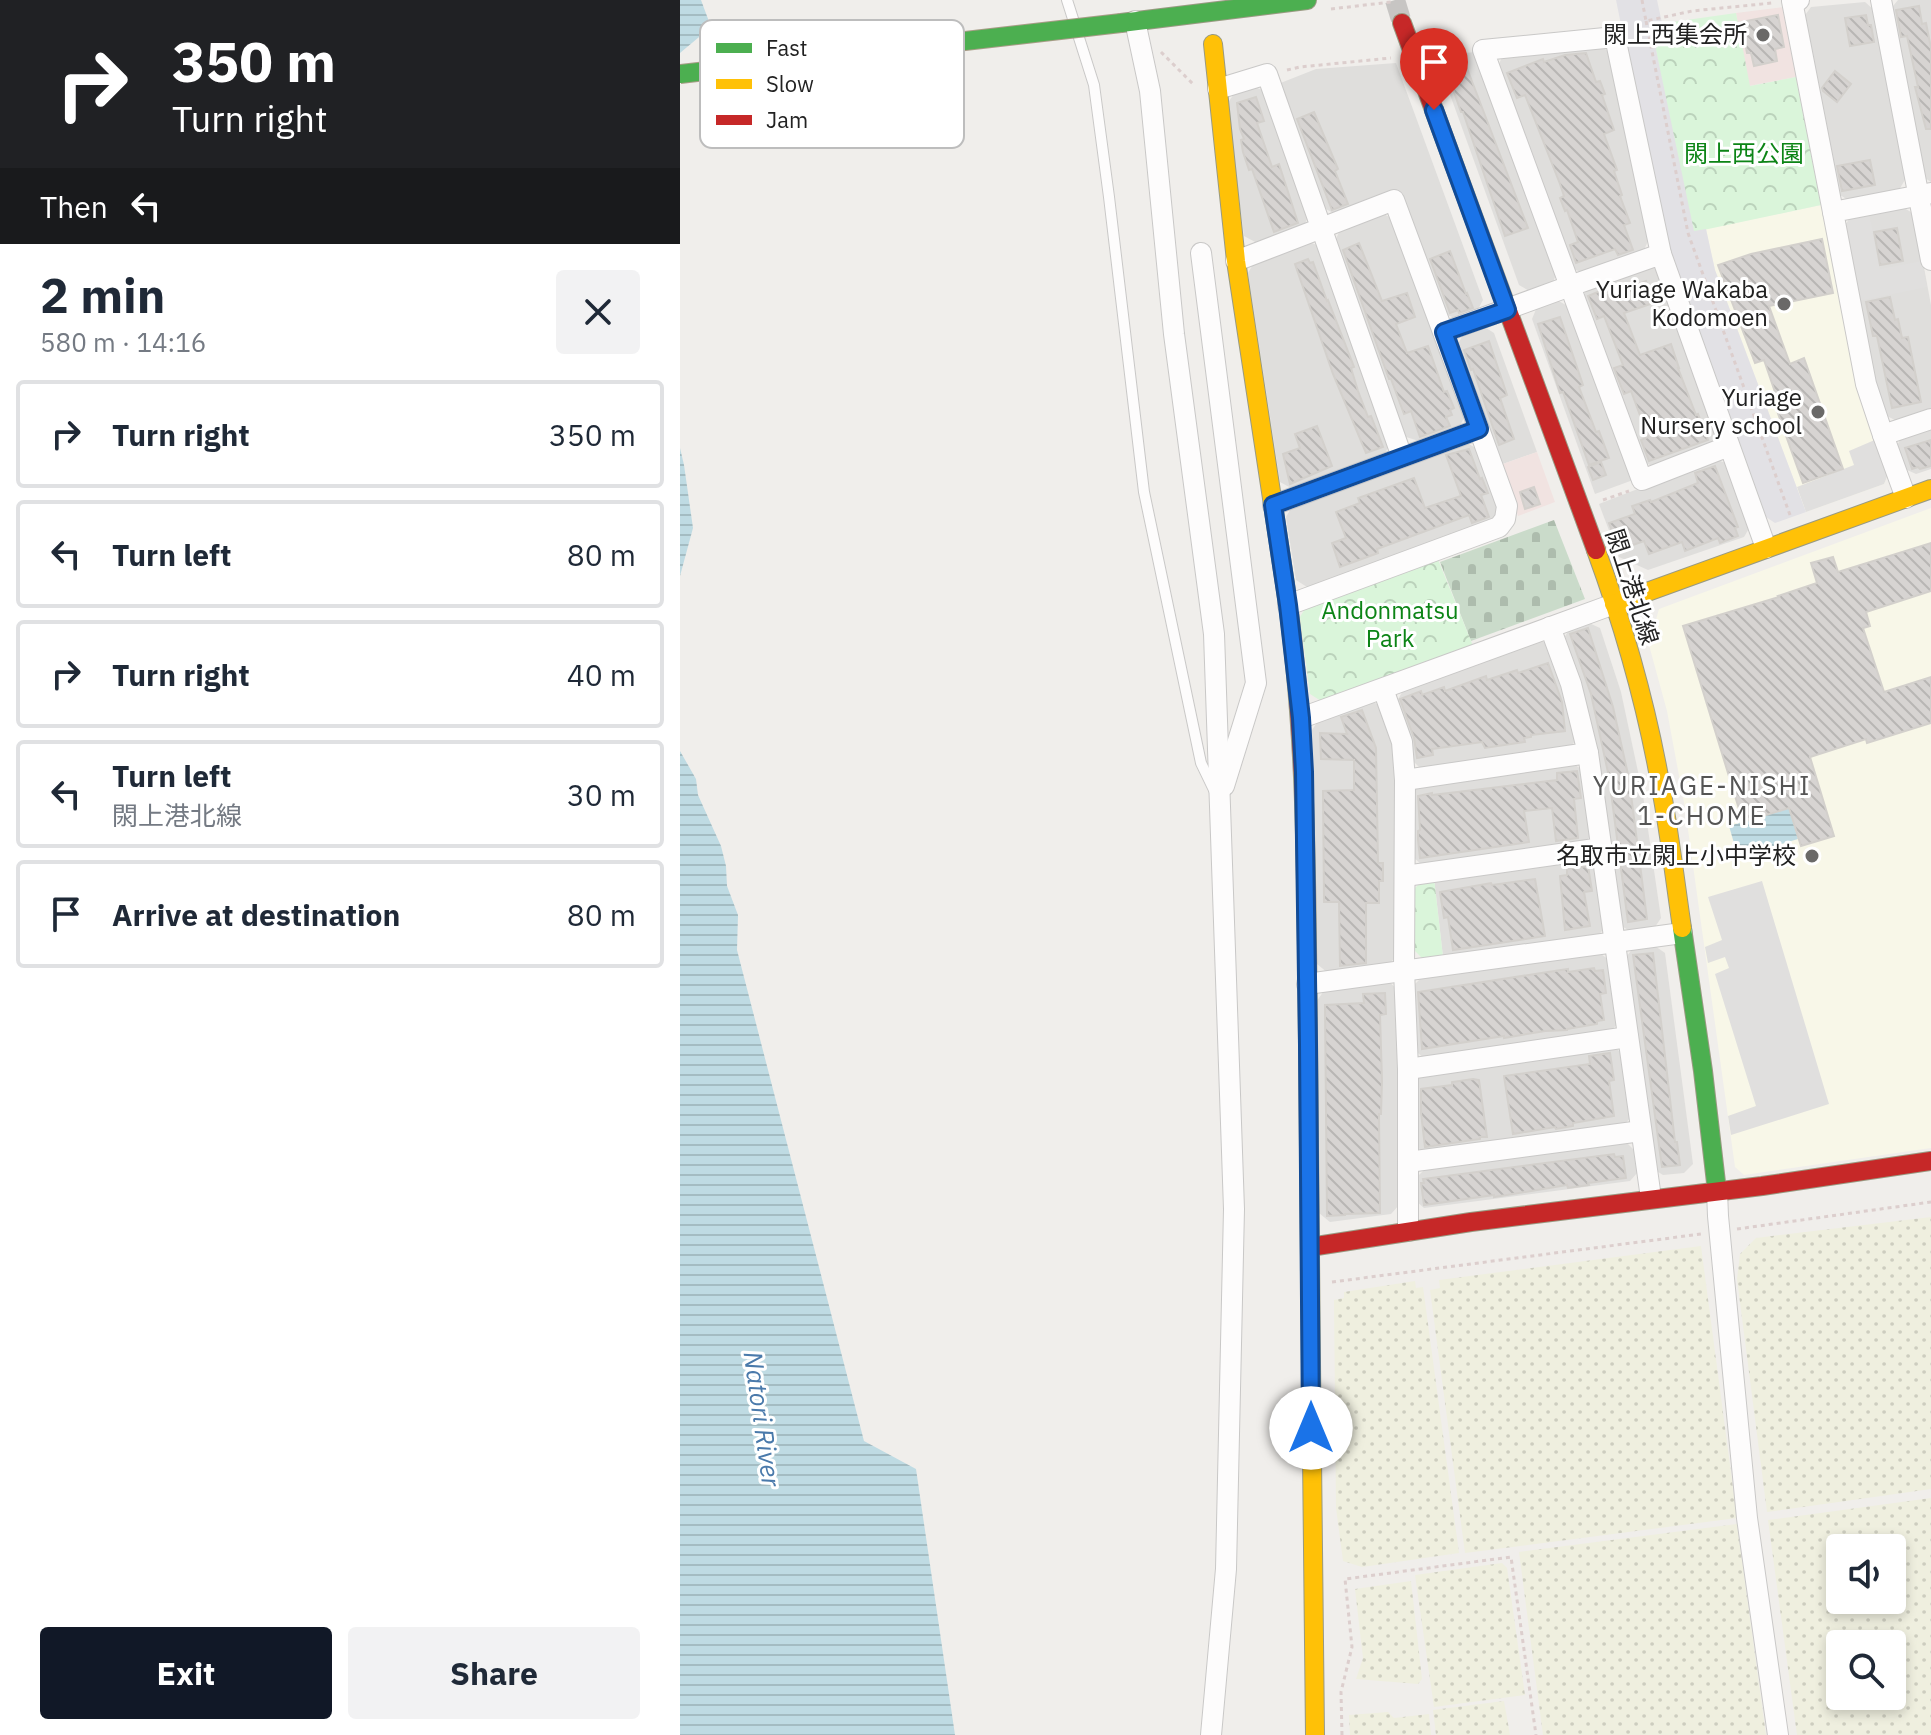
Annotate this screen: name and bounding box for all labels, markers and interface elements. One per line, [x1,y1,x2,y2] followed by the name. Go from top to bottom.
[1603,18,1747,50] place label: 閖上西集会所
[700,20,964,148] legend
[172,25,336,97] text: 350 m
[1754,26,1772,44] marker: 閖上西集会所
[1400,28,1468,110] pin
[40,32,144,136] icon: right
[766,33,807,62] text: Fast
[1412,40,1456,84] icon: arrive
[766,69,814,98] text: Slow
[172,95,328,142] text: Turn right
[766,105,808,134] text: Jam
[1684,137,1804,169] park label: 閖上西公園
[124,184,168,228] icon: left
[40,187,108,226] text: Then
[40,264,165,326] text: 2 min
[556,270,640,354] button: close
[1596,273,1768,333] place label: Yuriage Wakaba Kodomoen
[1775,295,1793,313] marker: Yuriage Wakaba Kodomoen
[40,325,206,359] text: 580 m · 14:16
[1640,381,1802,441] place label: Yuriage Nursery school
[1809,403,1827,421] marker: Yuriage Nursery school
[44,412,88,456] icon: right
[112,415,250,454] text: Turn right
[549,415,636,454] text: 350 m
[1599,525,1667,649] street label: 閖上港北線
[44,532,88,576] icon: left
[112,535,231,574] text: Turn left
[567,535,636,574] text: 80 m
[1321,594,1459,654] park label: Andonmatsu Park
[44,652,88,696] icon: right
[112,655,250,694] text: Turn right
[567,655,636,694] text: 40 m
[112,756,231,795] text: Turn left
[1593,768,1811,832] district label: YURIAGE-NISHI 1-CHOME
[44,772,88,816] icon: left
[567,775,636,814] text: 30 m
[112,798,242,832] text: 閖上港北線
[1556,839,1796,871] place label: 名取市立閖上小中学校
[1803,847,1821,865] marker: 名取市立閖上小中学校
[44,892,88,936] icon: arrive
[112,895,400,934] text: Arrive at destination
[567,895,636,934] text: 80 m
[737,1349,790,1490] water label: Natori River
[1269,1386,1353,1470] position arrow
[1826,1534,1906,1710] map controls
[1826,1534,1906,1614] button: sound
[40,1627,332,1719] button: Exit
[348,1627,640,1719] button: Share
[1826,1630,1906,1710] button: search

